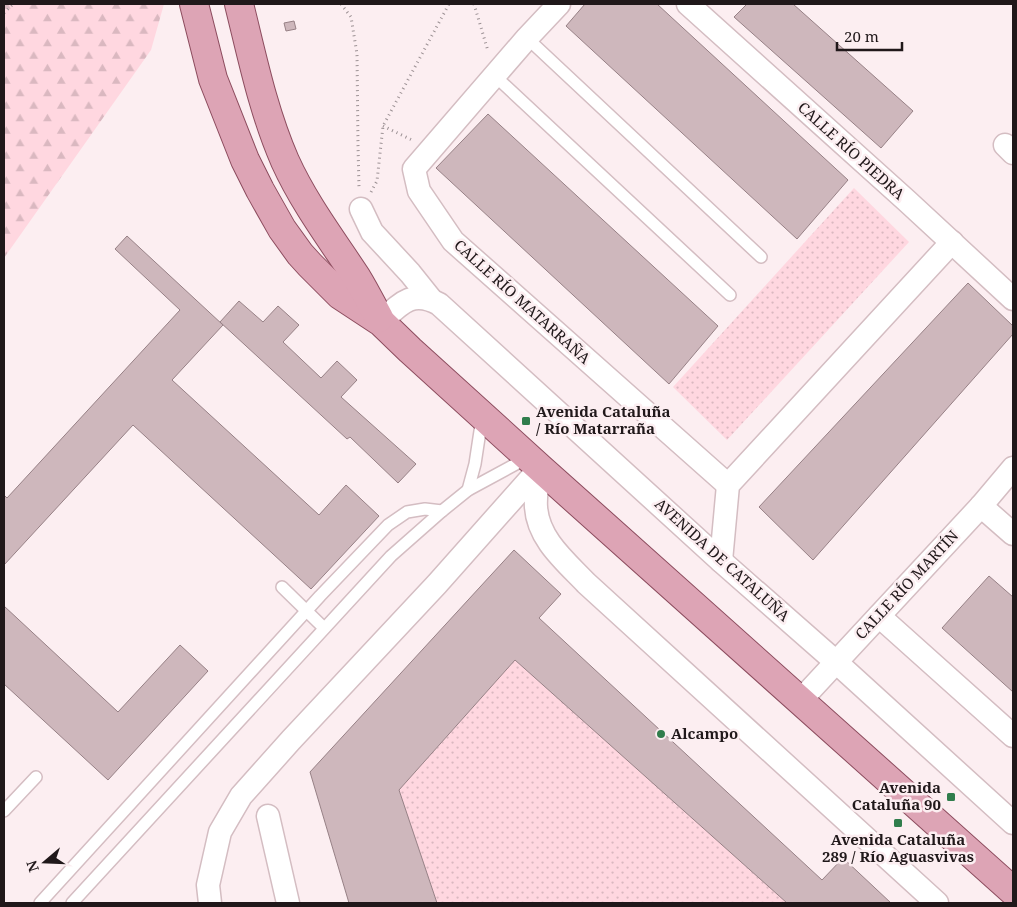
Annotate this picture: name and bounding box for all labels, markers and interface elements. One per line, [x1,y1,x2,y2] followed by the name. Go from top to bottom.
[837,20,902,52] scale bar
[844,26,879,46] text: 20 m
[794,97,910,204] street label: CALLE RÍO PIEDRA
[450,235,595,368] street label: CALLE RÍO MATARRAÑA
[536,401,670,438] place label: Avenida Cataluña / Río Matarraña
[520,415,532,427] marker: Avenida Cataluña / Río Matarraña
[651,493,795,625] street label: AVENIDA DE CATALUÑA
[850,525,963,643] street label: CALLE RÍO MARTÍN
[671,723,738,743] place label: Alcampo
[655,728,667,740] marker: Alcampo
[852,777,941,814] place label: Avenida Cataluña 90
[945,791,957,803] marker: Avenida Cataluña 90
[892,817,904,829] marker: Avenida Cataluña 289 / Río Aguasvivas
[822,829,974,866] place label: Avenida Cataluña 289 / Río Aguasvivas
[20,837,70,887] north arrow
[21,858,43,875] text: N

